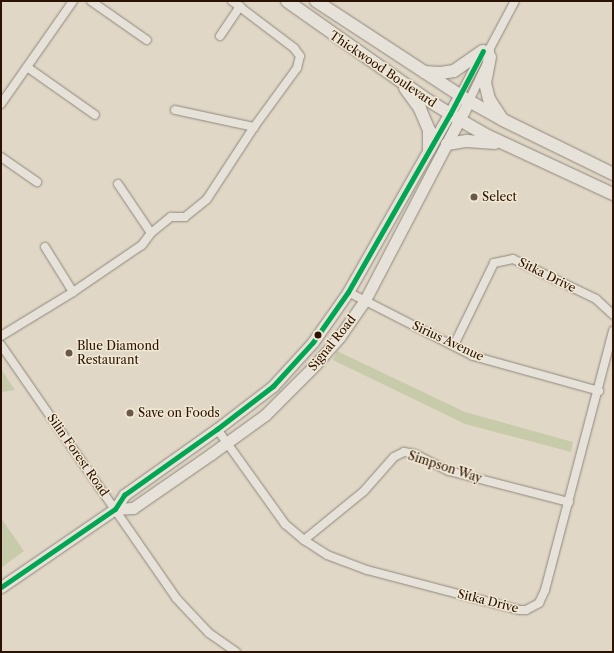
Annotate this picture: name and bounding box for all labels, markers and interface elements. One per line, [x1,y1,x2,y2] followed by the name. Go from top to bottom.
[327,28,439,110] street label: Thickwood Boulevard
[482,190,517,204] place label: Select
[469,192,479,202] marker: Select
[516,255,578,295] street label: Sitka Drive
[305,312,359,374] street label: Signal Road
[410,318,486,364] street label: Sirius Avenue
[313,330,323,340] unlabelled marker
[77,339,159,367] place label: Blue Diamond Restaurant
[64,348,74,358] marker: Blue Diamond Restaurant
[138,406,220,420] place label: Save on Foods
[125,408,135,418] marker: Save on Foods
[44,411,112,499] street label: Silin Forest Road
[406,448,484,486] street label: Simpson Way
[456,586,520,616] street label: Sitka Drive

